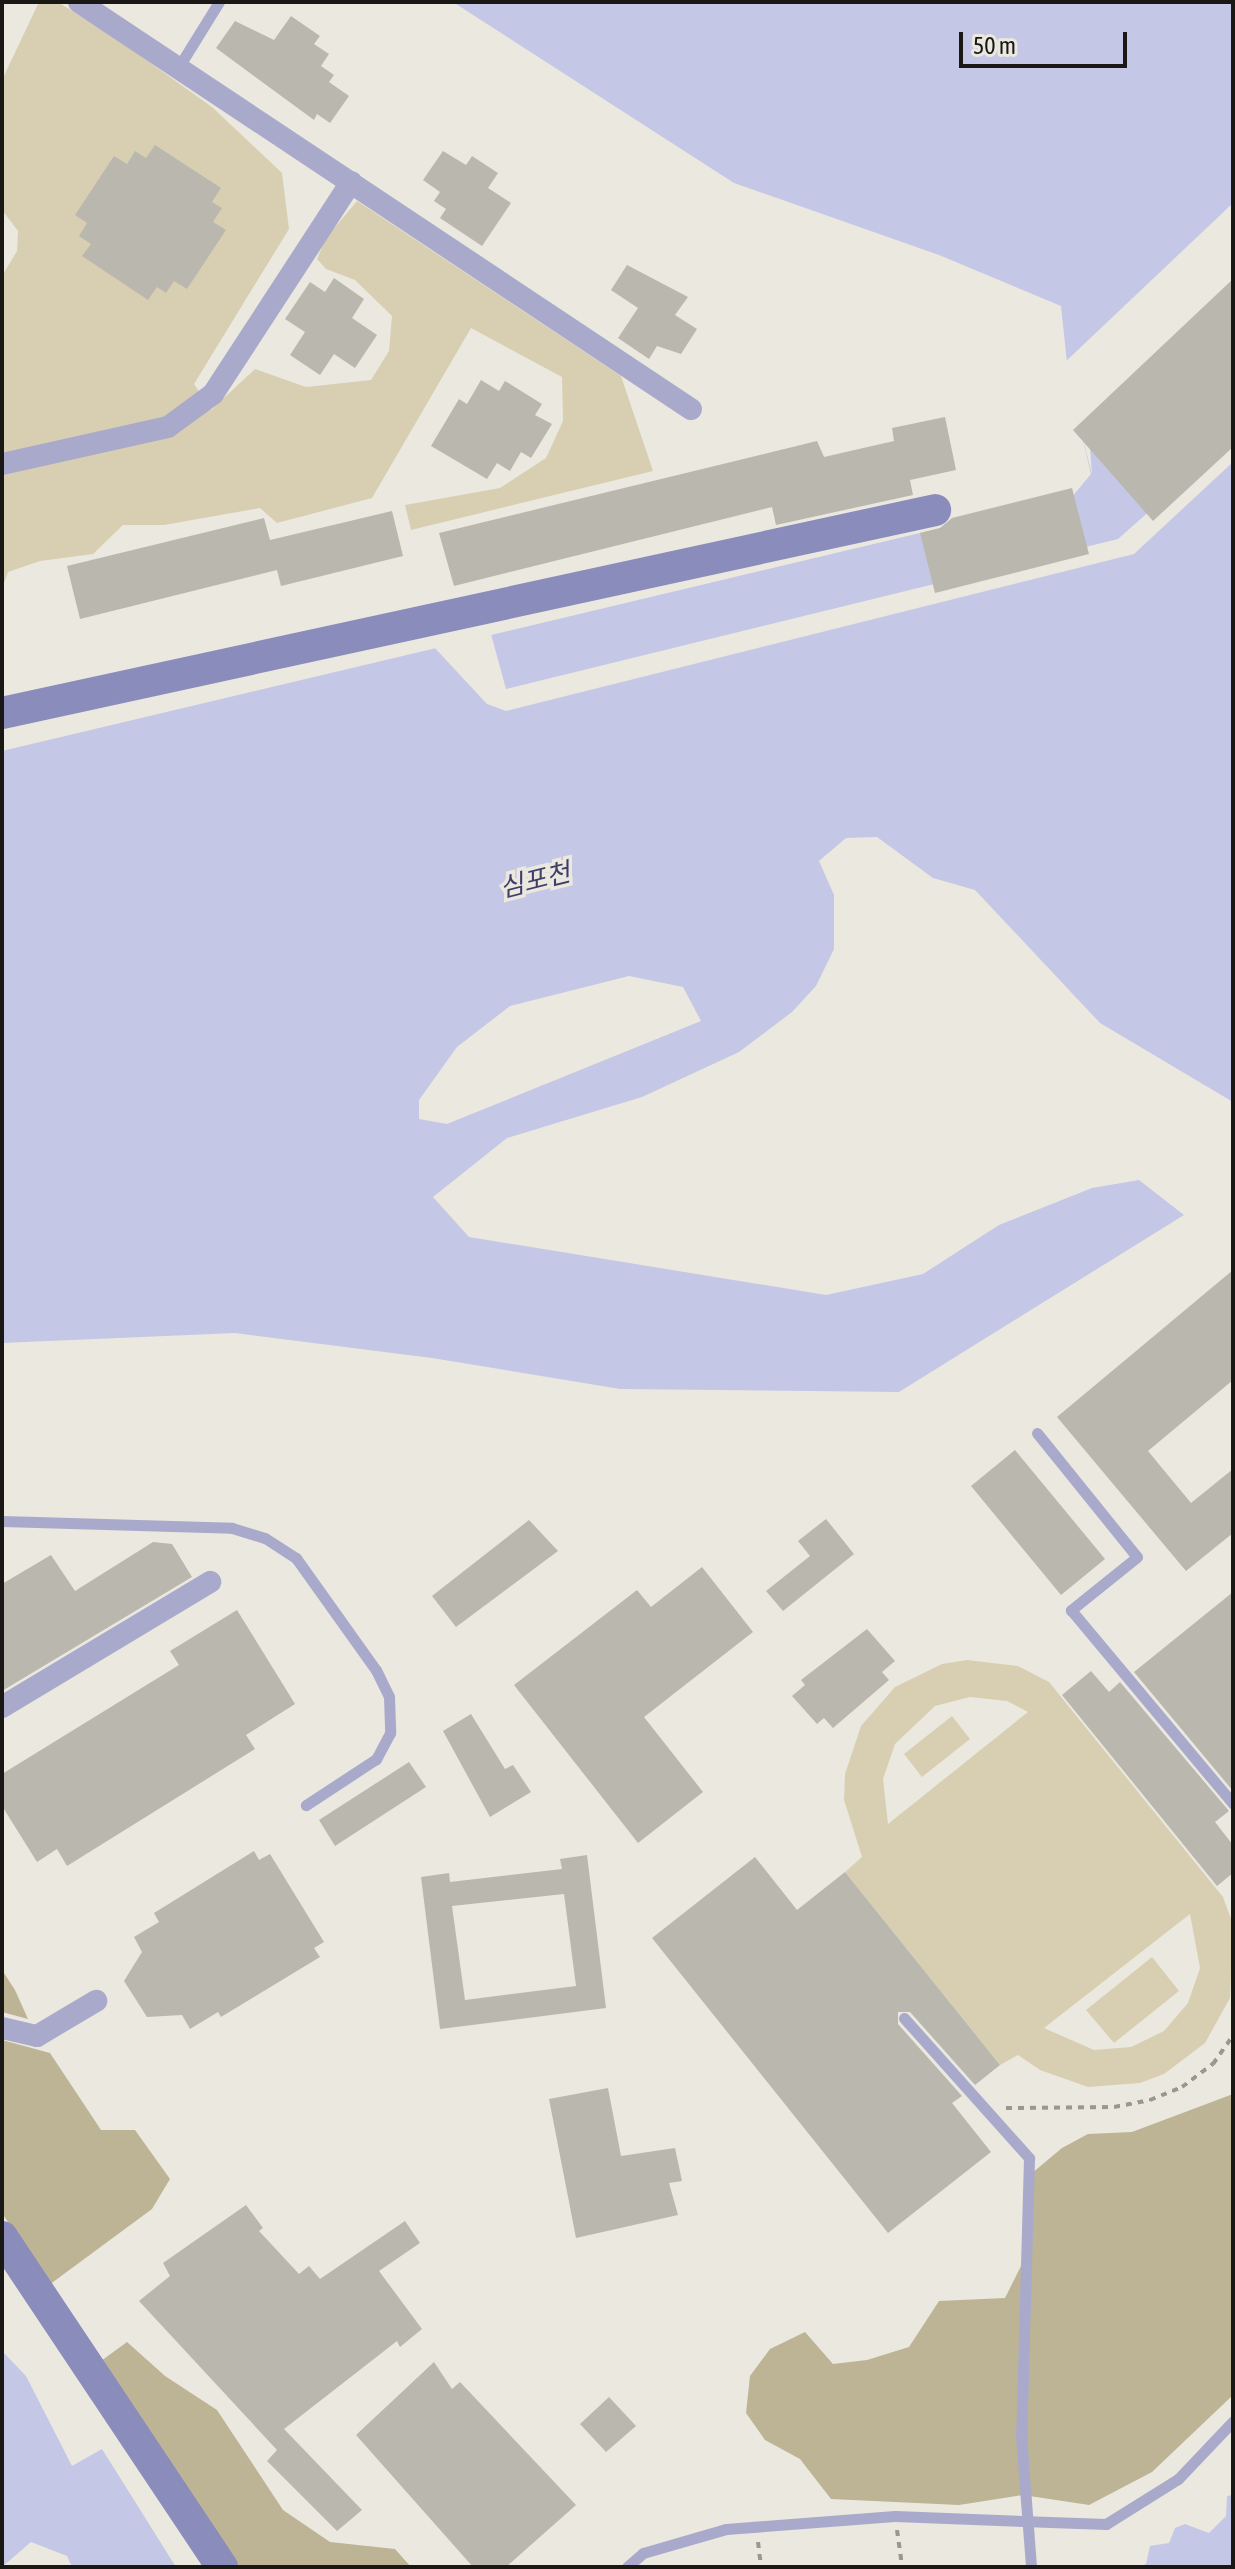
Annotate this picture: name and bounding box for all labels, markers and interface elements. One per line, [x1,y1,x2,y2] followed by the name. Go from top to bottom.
[963,16,1131,66] scale bar
[973,32,1016,59] text: 50 m
[496,857,574,905] water label: 심포천

